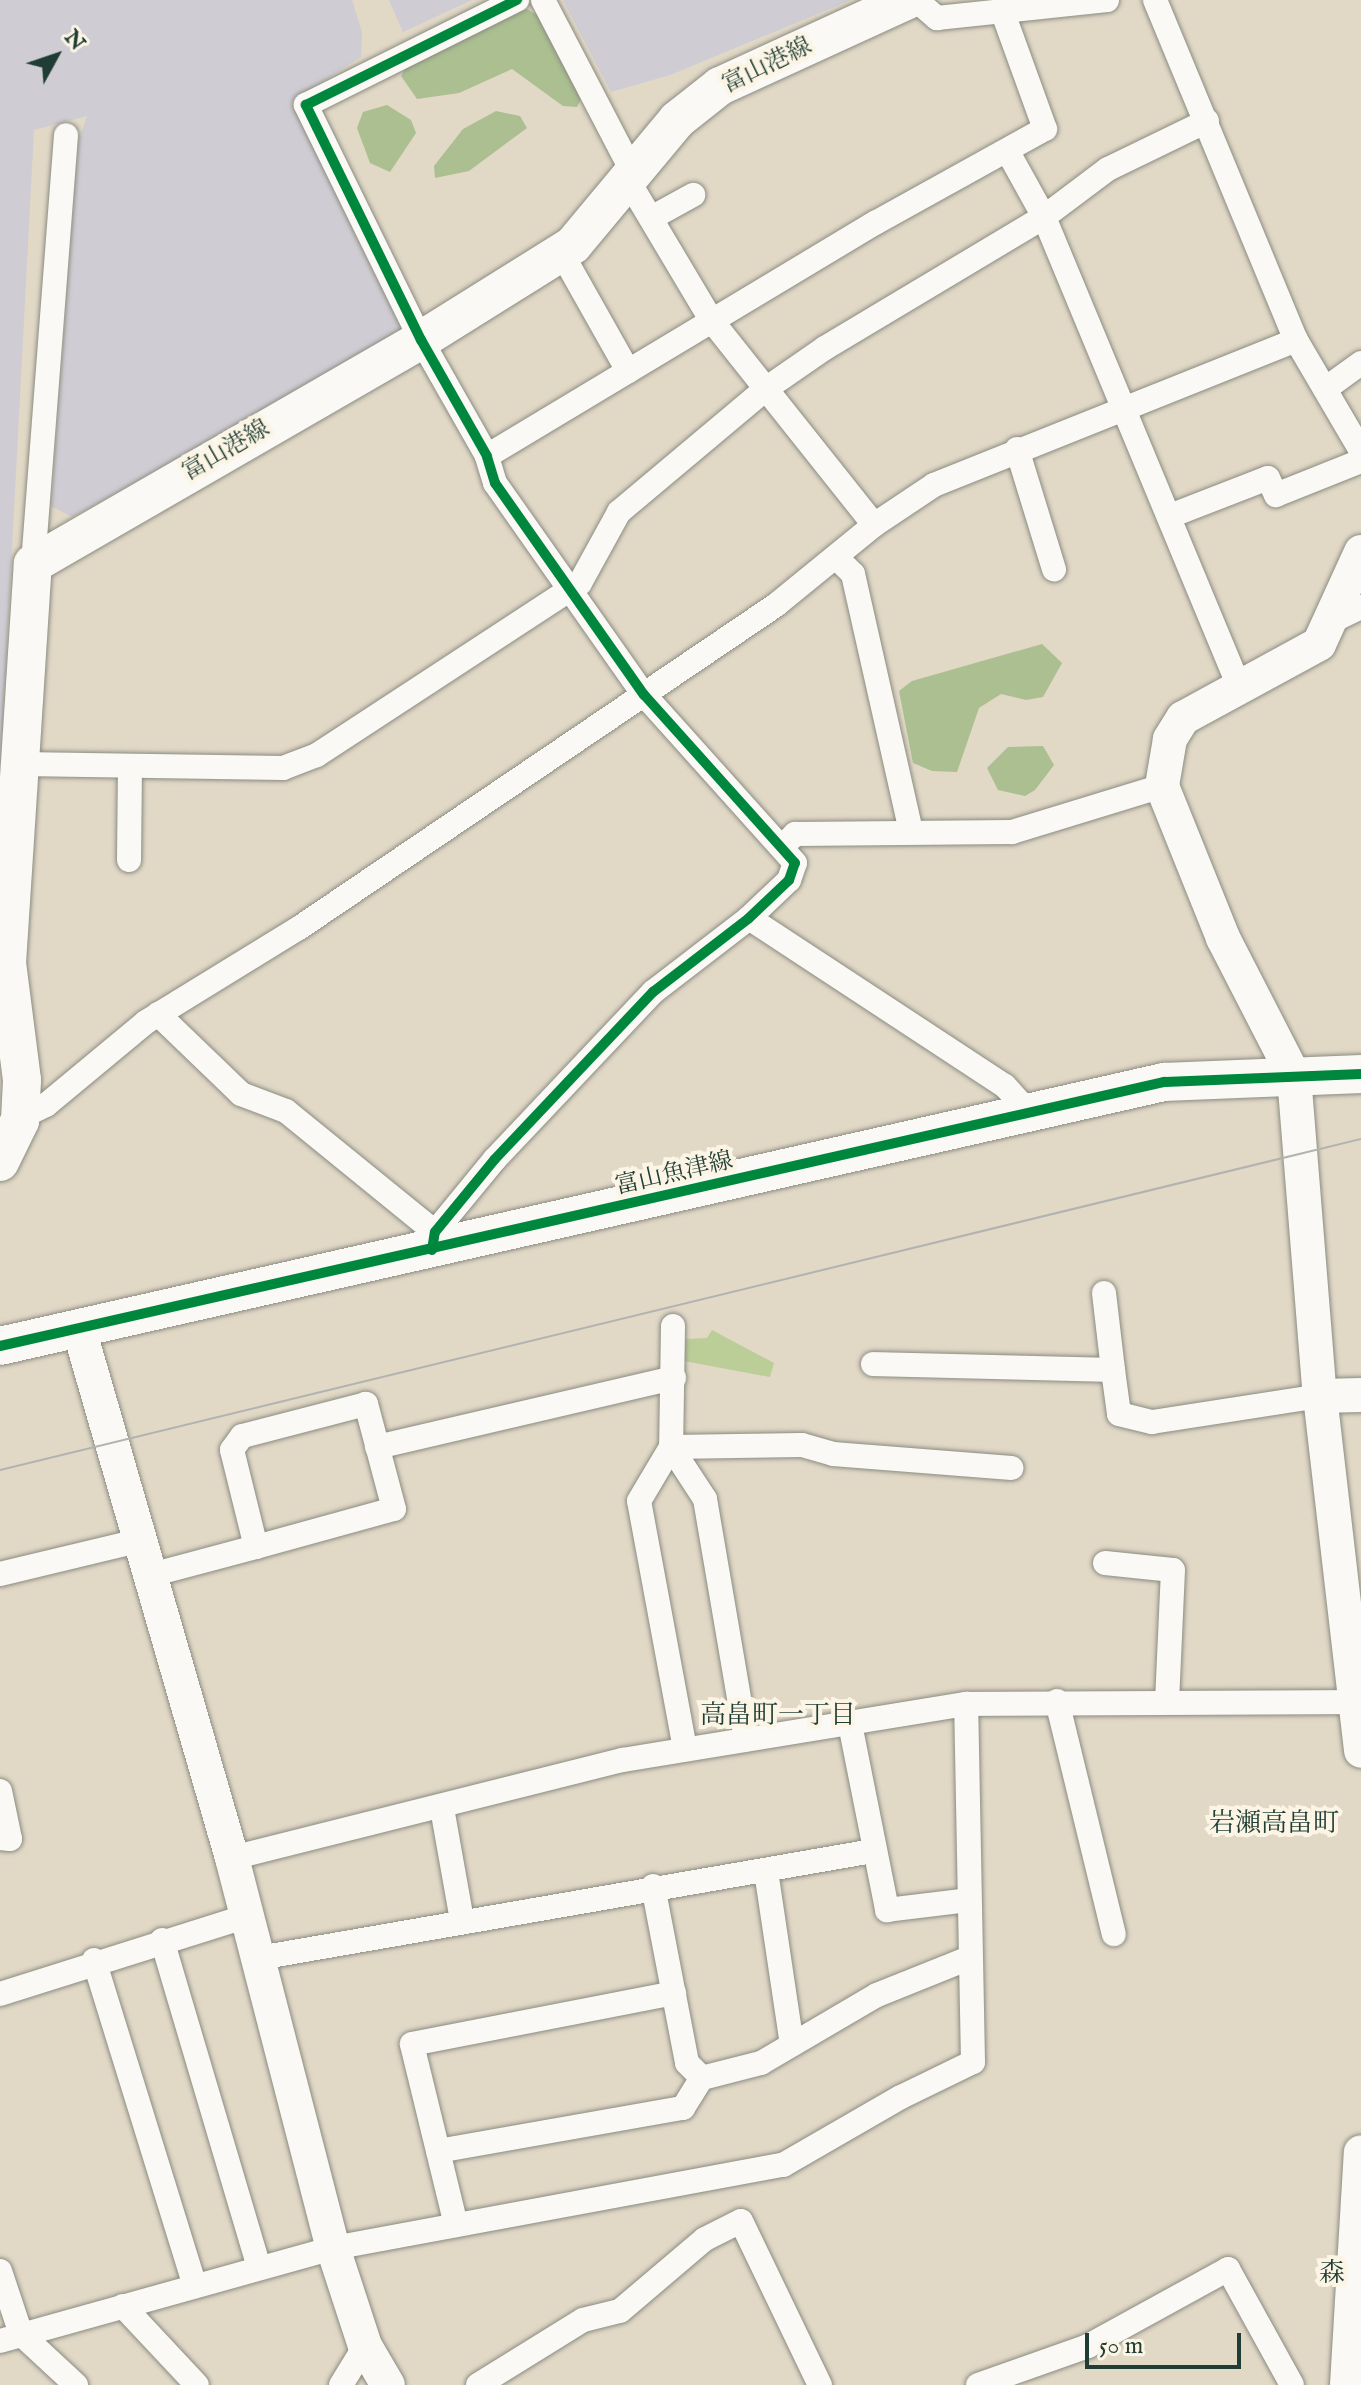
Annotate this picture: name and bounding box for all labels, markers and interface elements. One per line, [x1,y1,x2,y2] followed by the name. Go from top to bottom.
[16,16,96,96] north arrow
[58,24,91,57] text: N
[718,32,816,100] street label: 富山港線
[177,415,275,487] street label: 富山港線
[612,1146,736,1202] street label: 富山魚津線
[700,1700,856,1732] district label: 高畠町一丁目
[1209,1808,1339,1840] district label: 岩瀬高畠町
[1319,2258,1345,2290] district label: 森
[1089,2317,1245,2367] scale bar
[1099,2331,1143,2362] text: 50 m

